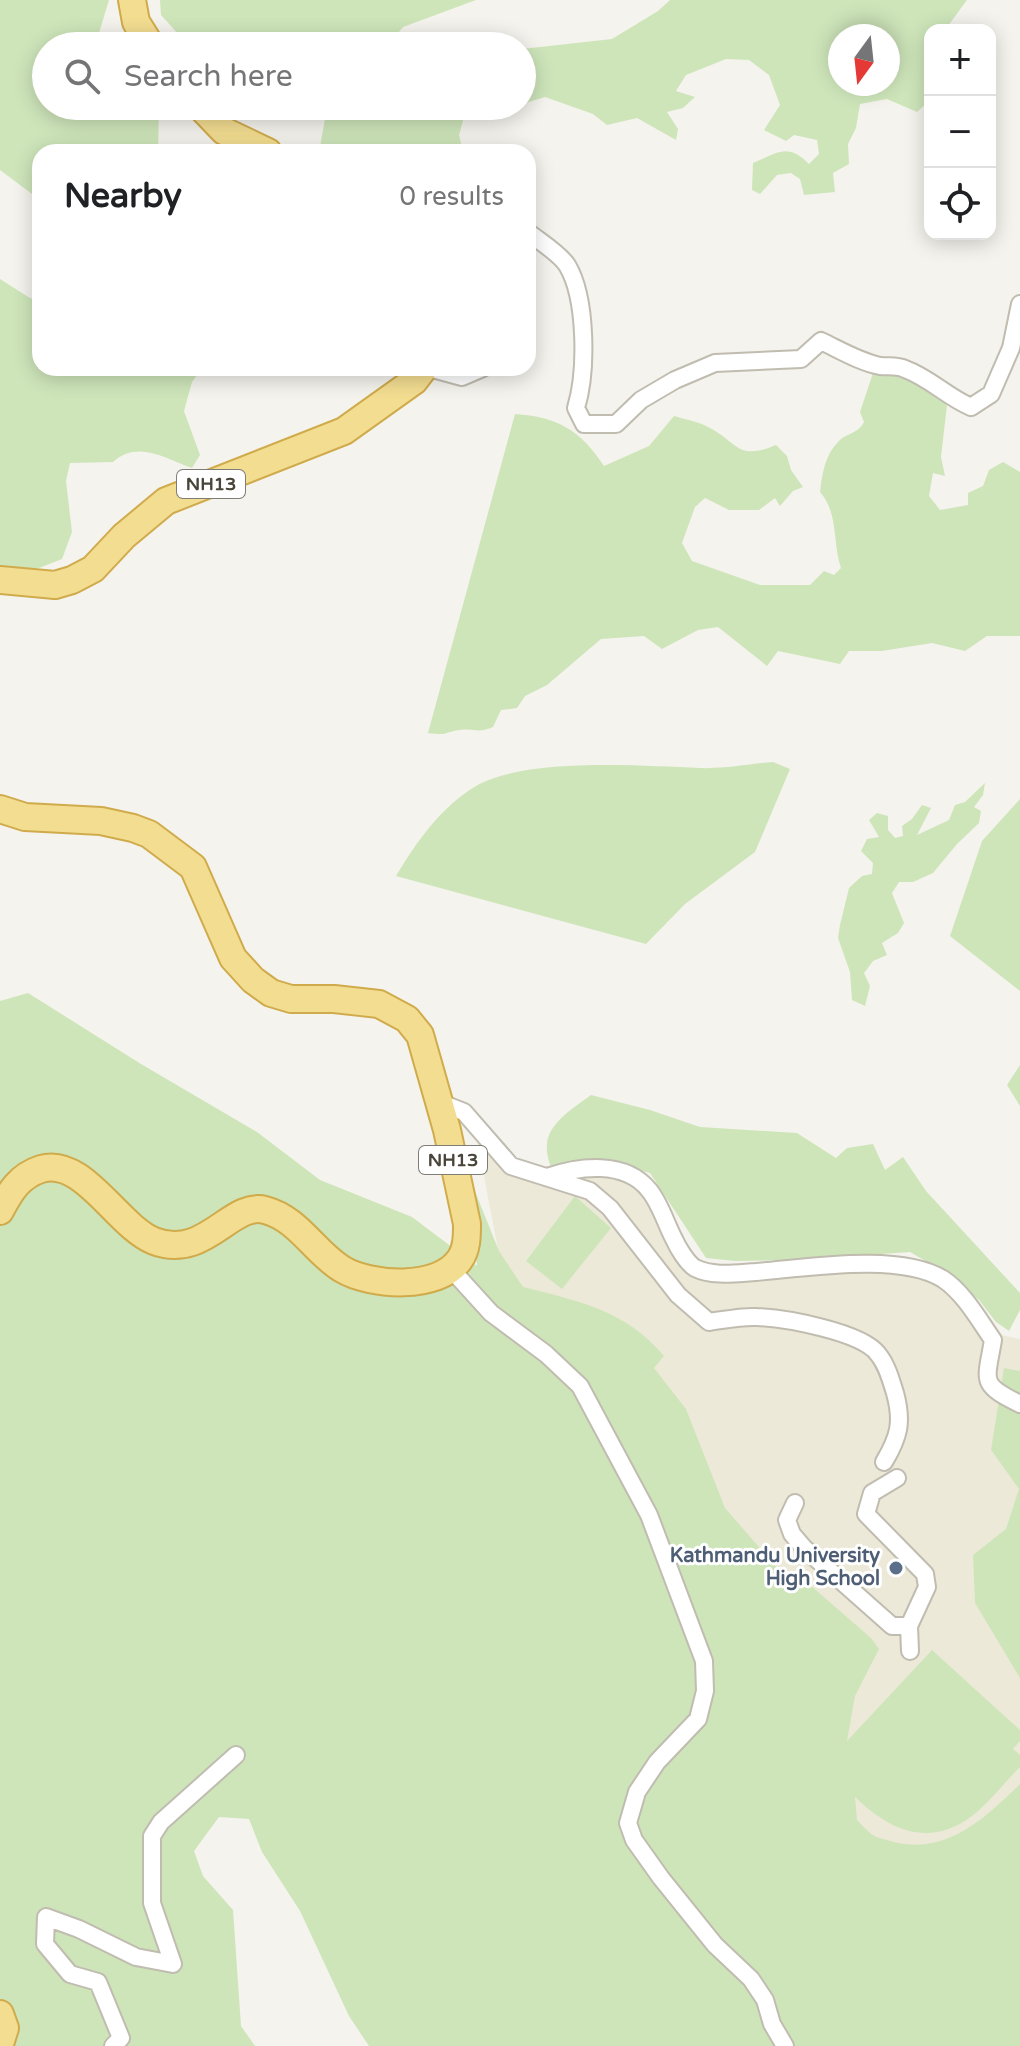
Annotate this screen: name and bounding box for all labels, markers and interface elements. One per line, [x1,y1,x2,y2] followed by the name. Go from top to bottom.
[828,24,900,96] north arrow
[924,24,996,240] map controls
[924,24,996,96] button: +
[32,32,536,120] search box
[60,54,104,98] icon: search
[124,58,293,95] text: Search here
[924,96,996,168] button: −
[924,168,996,240] button: locate
[64,176,182,217] text: Nearby
[399,181,504,212] text: 0 results
[177,470,245,498] road number: NH13
[419,1146,487,1174] road number: NH13
[670,1544,880,1591] place label: Kathmandu University High School
[887,1559,905,1577] marker: Kathmandu University High School

